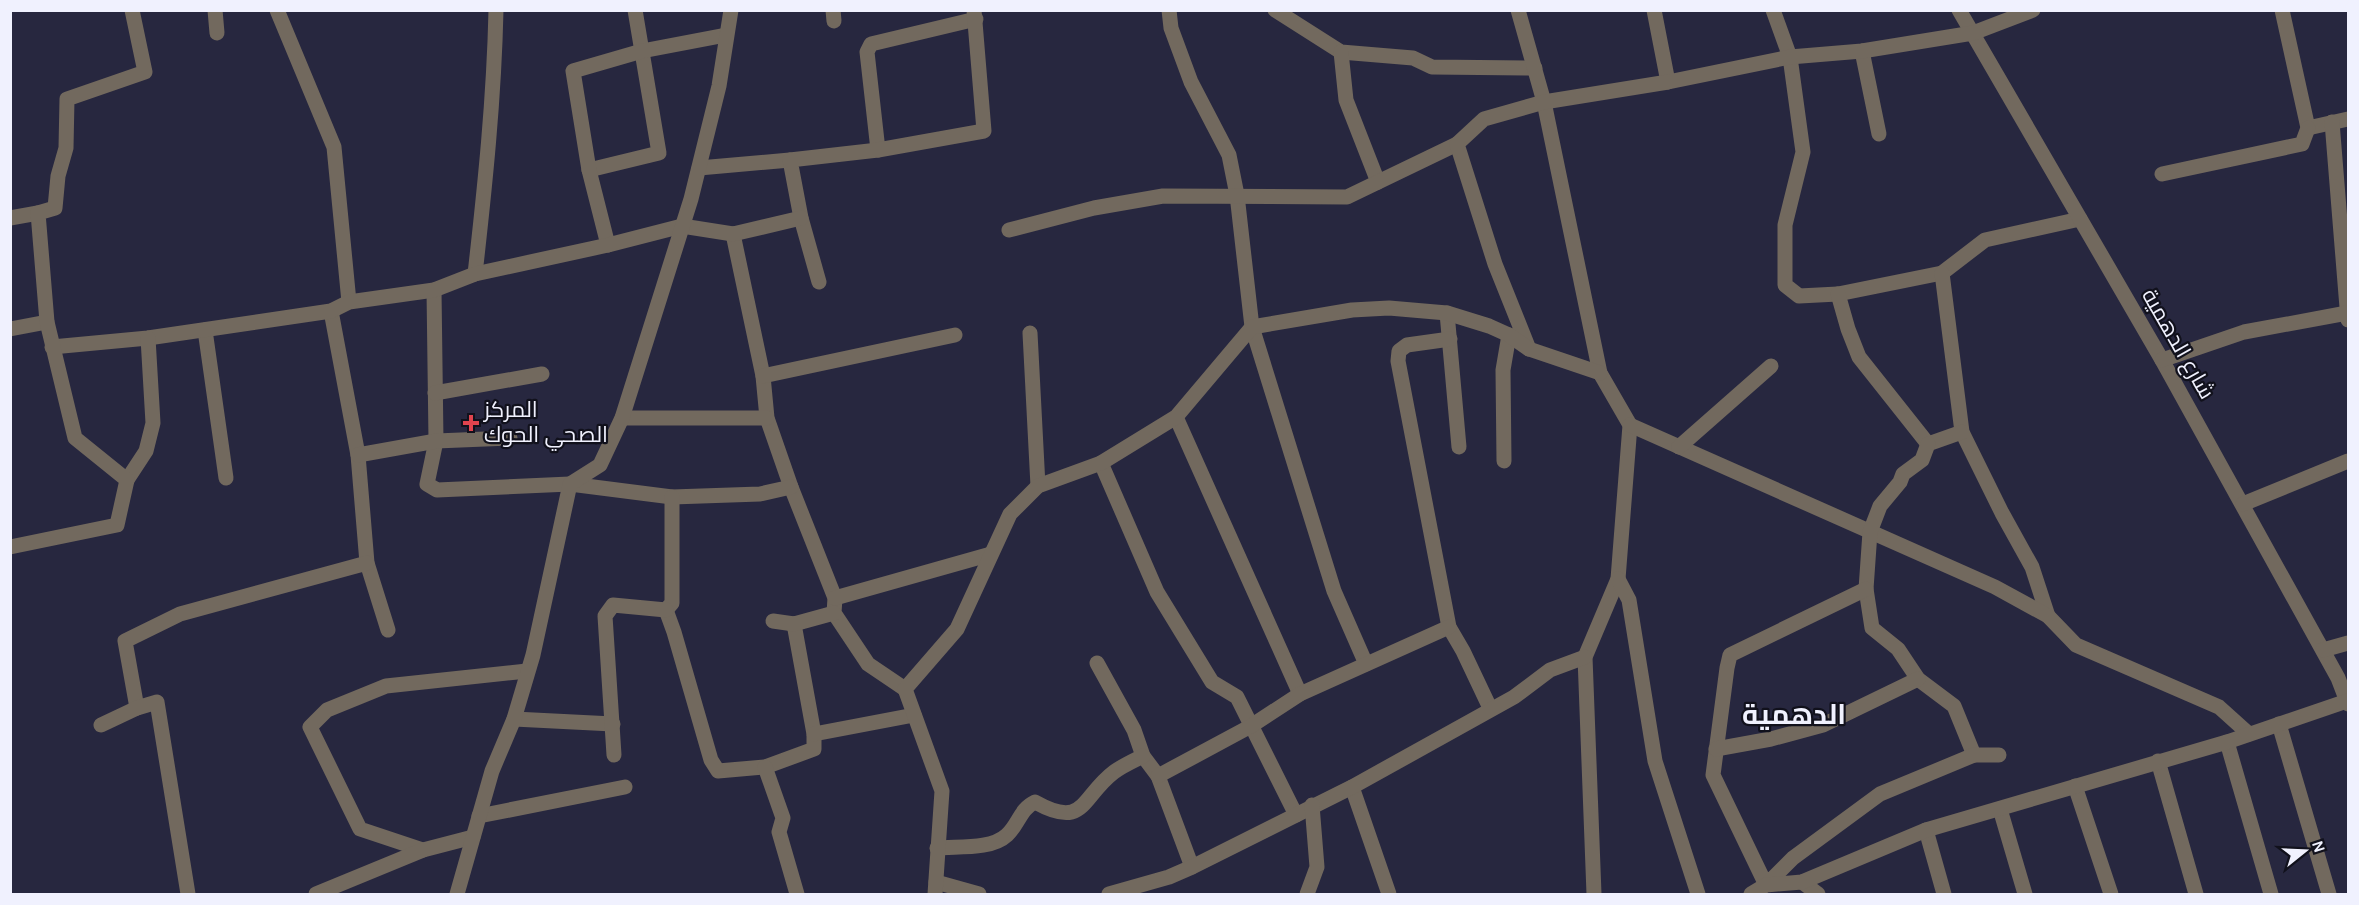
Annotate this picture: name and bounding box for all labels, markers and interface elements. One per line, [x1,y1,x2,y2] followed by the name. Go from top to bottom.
[2135,284,2220,404] street label: شارع الدهمية
[482,397,608,451] place label: المركز الصحي الحوك
[462,414,480,432] marker: المركز الصحي الحوك
[1742,698,1846,731] district label: الدهمية
[2275,821,2335,881] north arrow
[2308,838,2330,855] text: N

